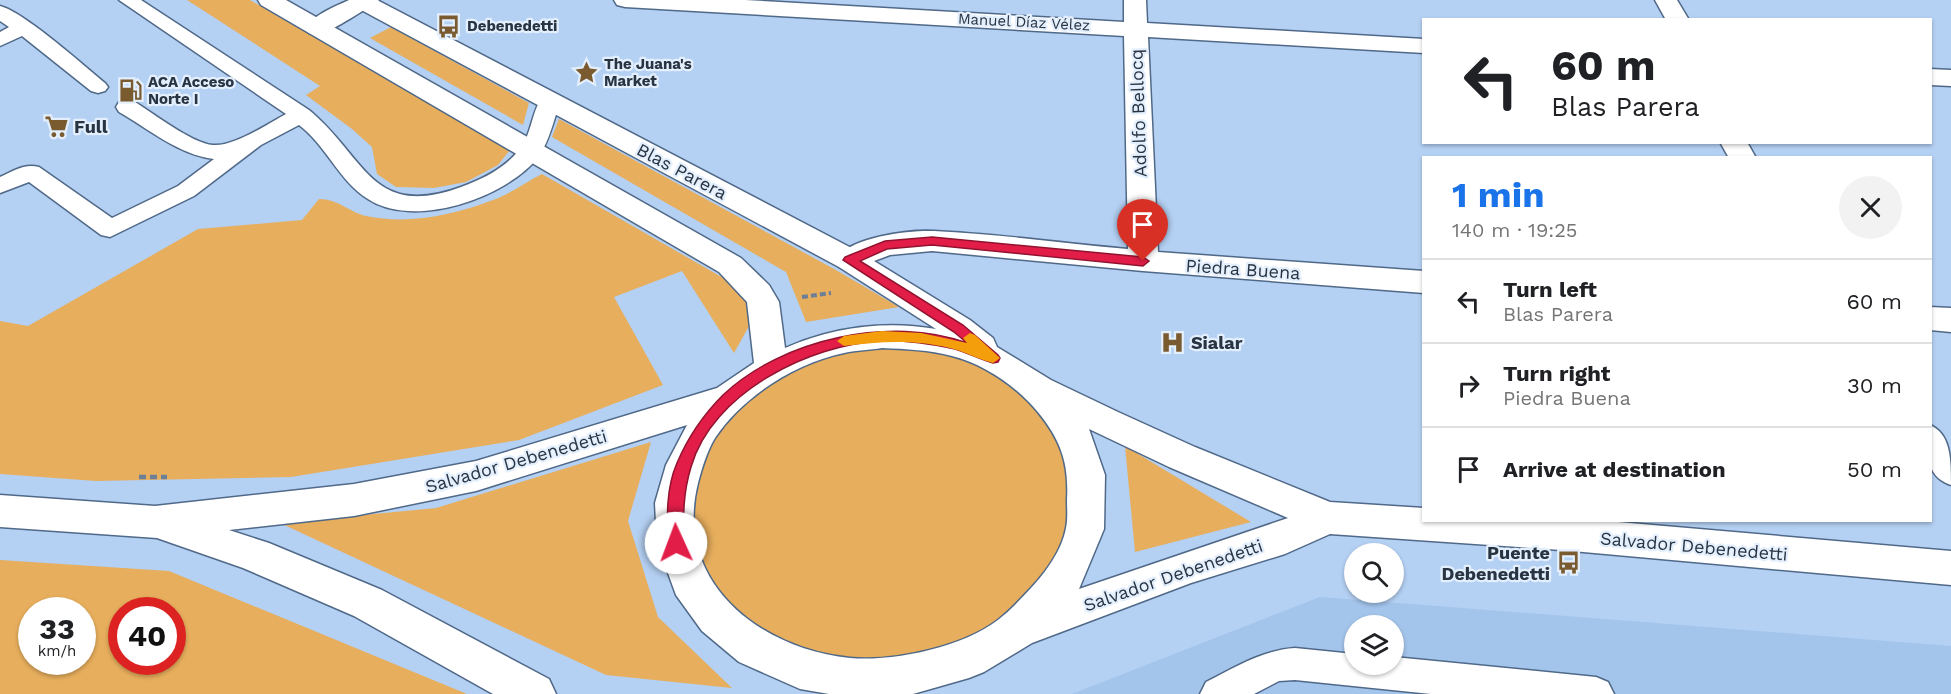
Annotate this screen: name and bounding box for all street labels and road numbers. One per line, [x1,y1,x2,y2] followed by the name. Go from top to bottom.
[957,10,1091,34] street label: Manuel Díaz Vélez
[1125,48,1151,178] street label: Adolfo Bellocq
[633,138,731,204] street label: Blas Parera
[1185,255,1301,283] street label: Piedra Buena
[423,425,609,497] street label: Salvador Debenedetti
[1600,527,1788,565] street label: Salvador Debenedetti
[1081,534,1265,616] street label: Salvador Debenedetti

